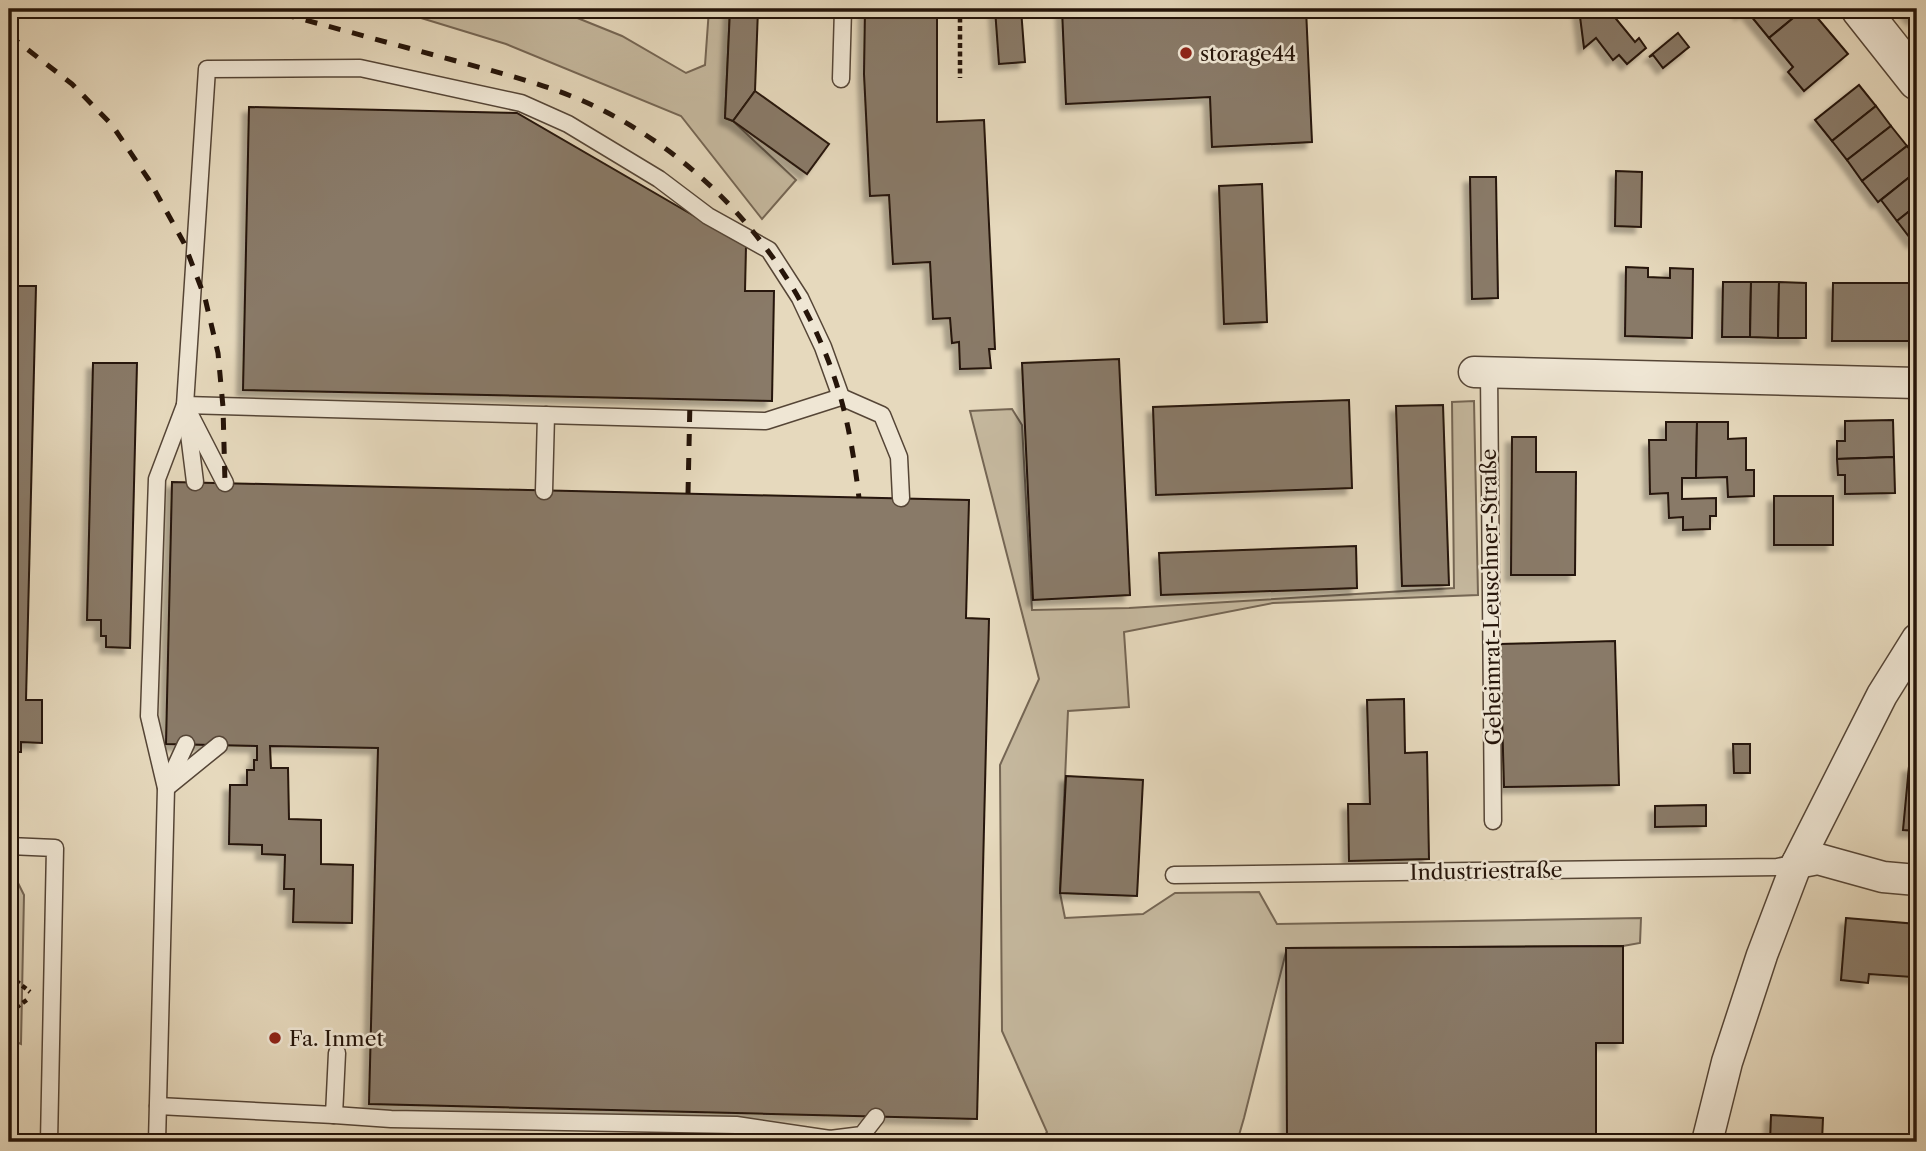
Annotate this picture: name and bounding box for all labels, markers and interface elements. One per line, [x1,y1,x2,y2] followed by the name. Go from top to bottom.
[1200,41,1296,66] place label: storage44
[1178,45,1194,61] marker: storage44
[1476,448,1506,746] street label: Geheimrat-Leuschner-Straße
[1409,857,1563,885] street label: Industriestraße
[289,1026,384,1051] place label: Fa. Inmet
[267,1030,283,1046] marker: Fa. Inmet

